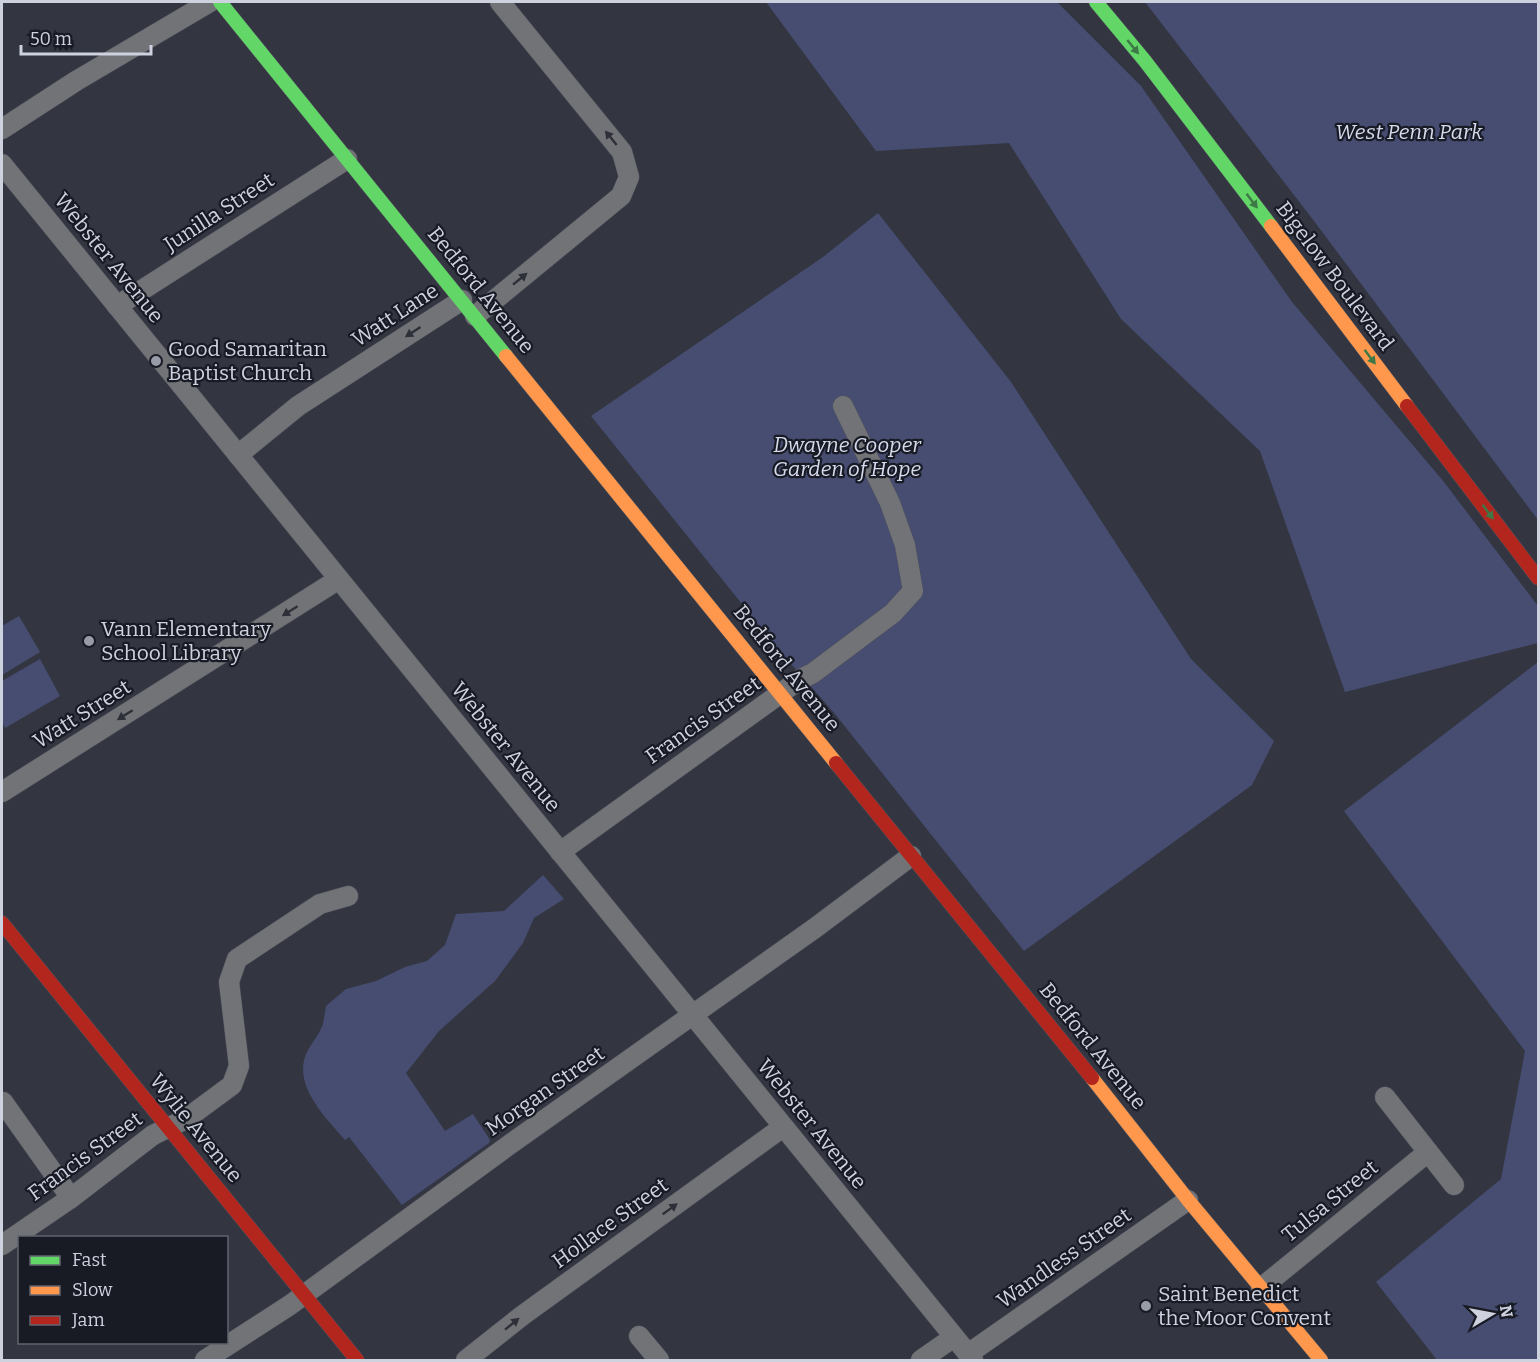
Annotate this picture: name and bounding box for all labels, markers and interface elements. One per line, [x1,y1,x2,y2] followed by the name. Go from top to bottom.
[21,18,152,56] scale bar
[30,28,72,50] text: 50 m
[1127,39,1140,55] one-way arrow
[1335,119,1483,145] park label: West Penn Park
[606,131,618,146] one-way arrow
[158,167,279,258] street label: Junilla Street
[49,188,169,328] street label: Webster Avenue
[1246,193,1258,209] one-way arrow
[1270,196,1400,356] street label: Bigelow Boulevard
[422,221,540,359] street label: Bedford Avenue
[512,273,527,285] one-way arrow
[347,277,443,353] street label: Watt Lane
[405,326,421,337] one-way arrow
[168,336,327,386] place label: Good Samaritan Baptist Church
[1364,348,1376,364] one-way arrow
[149,354,163,368] marker: Good Samaritan Baptist Church
[773,432,922,482] park label: Dwayne Cooper Garden of Hope
[1482,504,1494,519] one-way arrow
[728,599,846,737] street label: Bedford Avenue
[282,605,298,616] one-way arrow
[101,616,272,666] place label: Vann Elementary School Library
[82,634,96,648] marker: Vann Elementary School Library
[640,670,766,769] street label: Francis Street
[29,674,136,754] street label: Watt Street
[446,677,566,817] street label: Webster Avenue
[117,709,133,720] one-way arrow
[1034,977,1152,1115] street label: Bedford Avenue
[481,1040,610,1142] street label: Morgan Street
[752,1054,872,1194] street label: Webster Avenue
[144,1068,248,1188] street label: Wylie Avenue
[23,1106,148,1206] street label: Francis Street
[1277,1154,1384,1248] street label: Tulsa Street
[547,1172,673,1274] street label: Hollace Street
[992,1202,1137,1314] street label: Wandless Street
[661,1203,677,1215] one-way arrow
[18,1236,228,1344] legend
[72,1249,107,1271] text: Fast
[72,1279,113,1301] text: Slow
[1158,1281,1331,1331] place label: Saint Benedict the Moor Convent
[1462,1284,1522,1344] north arrow
[1139,1299,1153,1313] marker: Saint Benedict the Moor Convent
[1496,1304,1517,1319] text: N
[71,1309,105,1331] text: Jam
[504,1317,520,1330] one-way arrow

